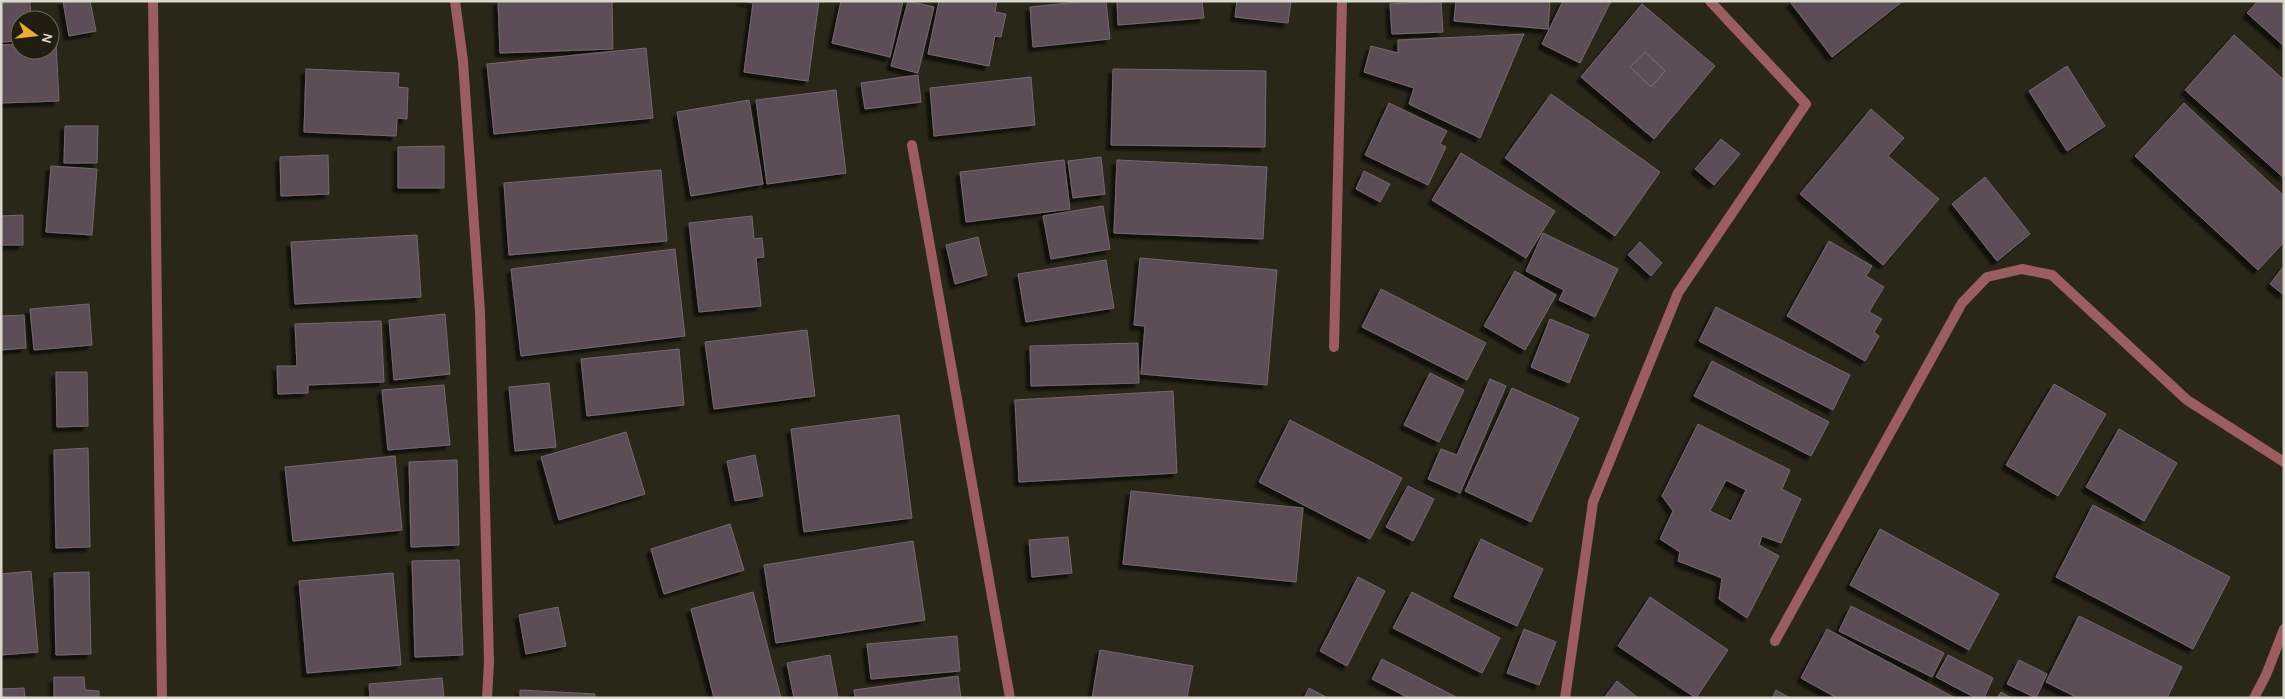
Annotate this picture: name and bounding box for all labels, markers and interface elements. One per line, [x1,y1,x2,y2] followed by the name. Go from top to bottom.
[10,10,60,60] north arrow
[38,31,57,45] text: N

